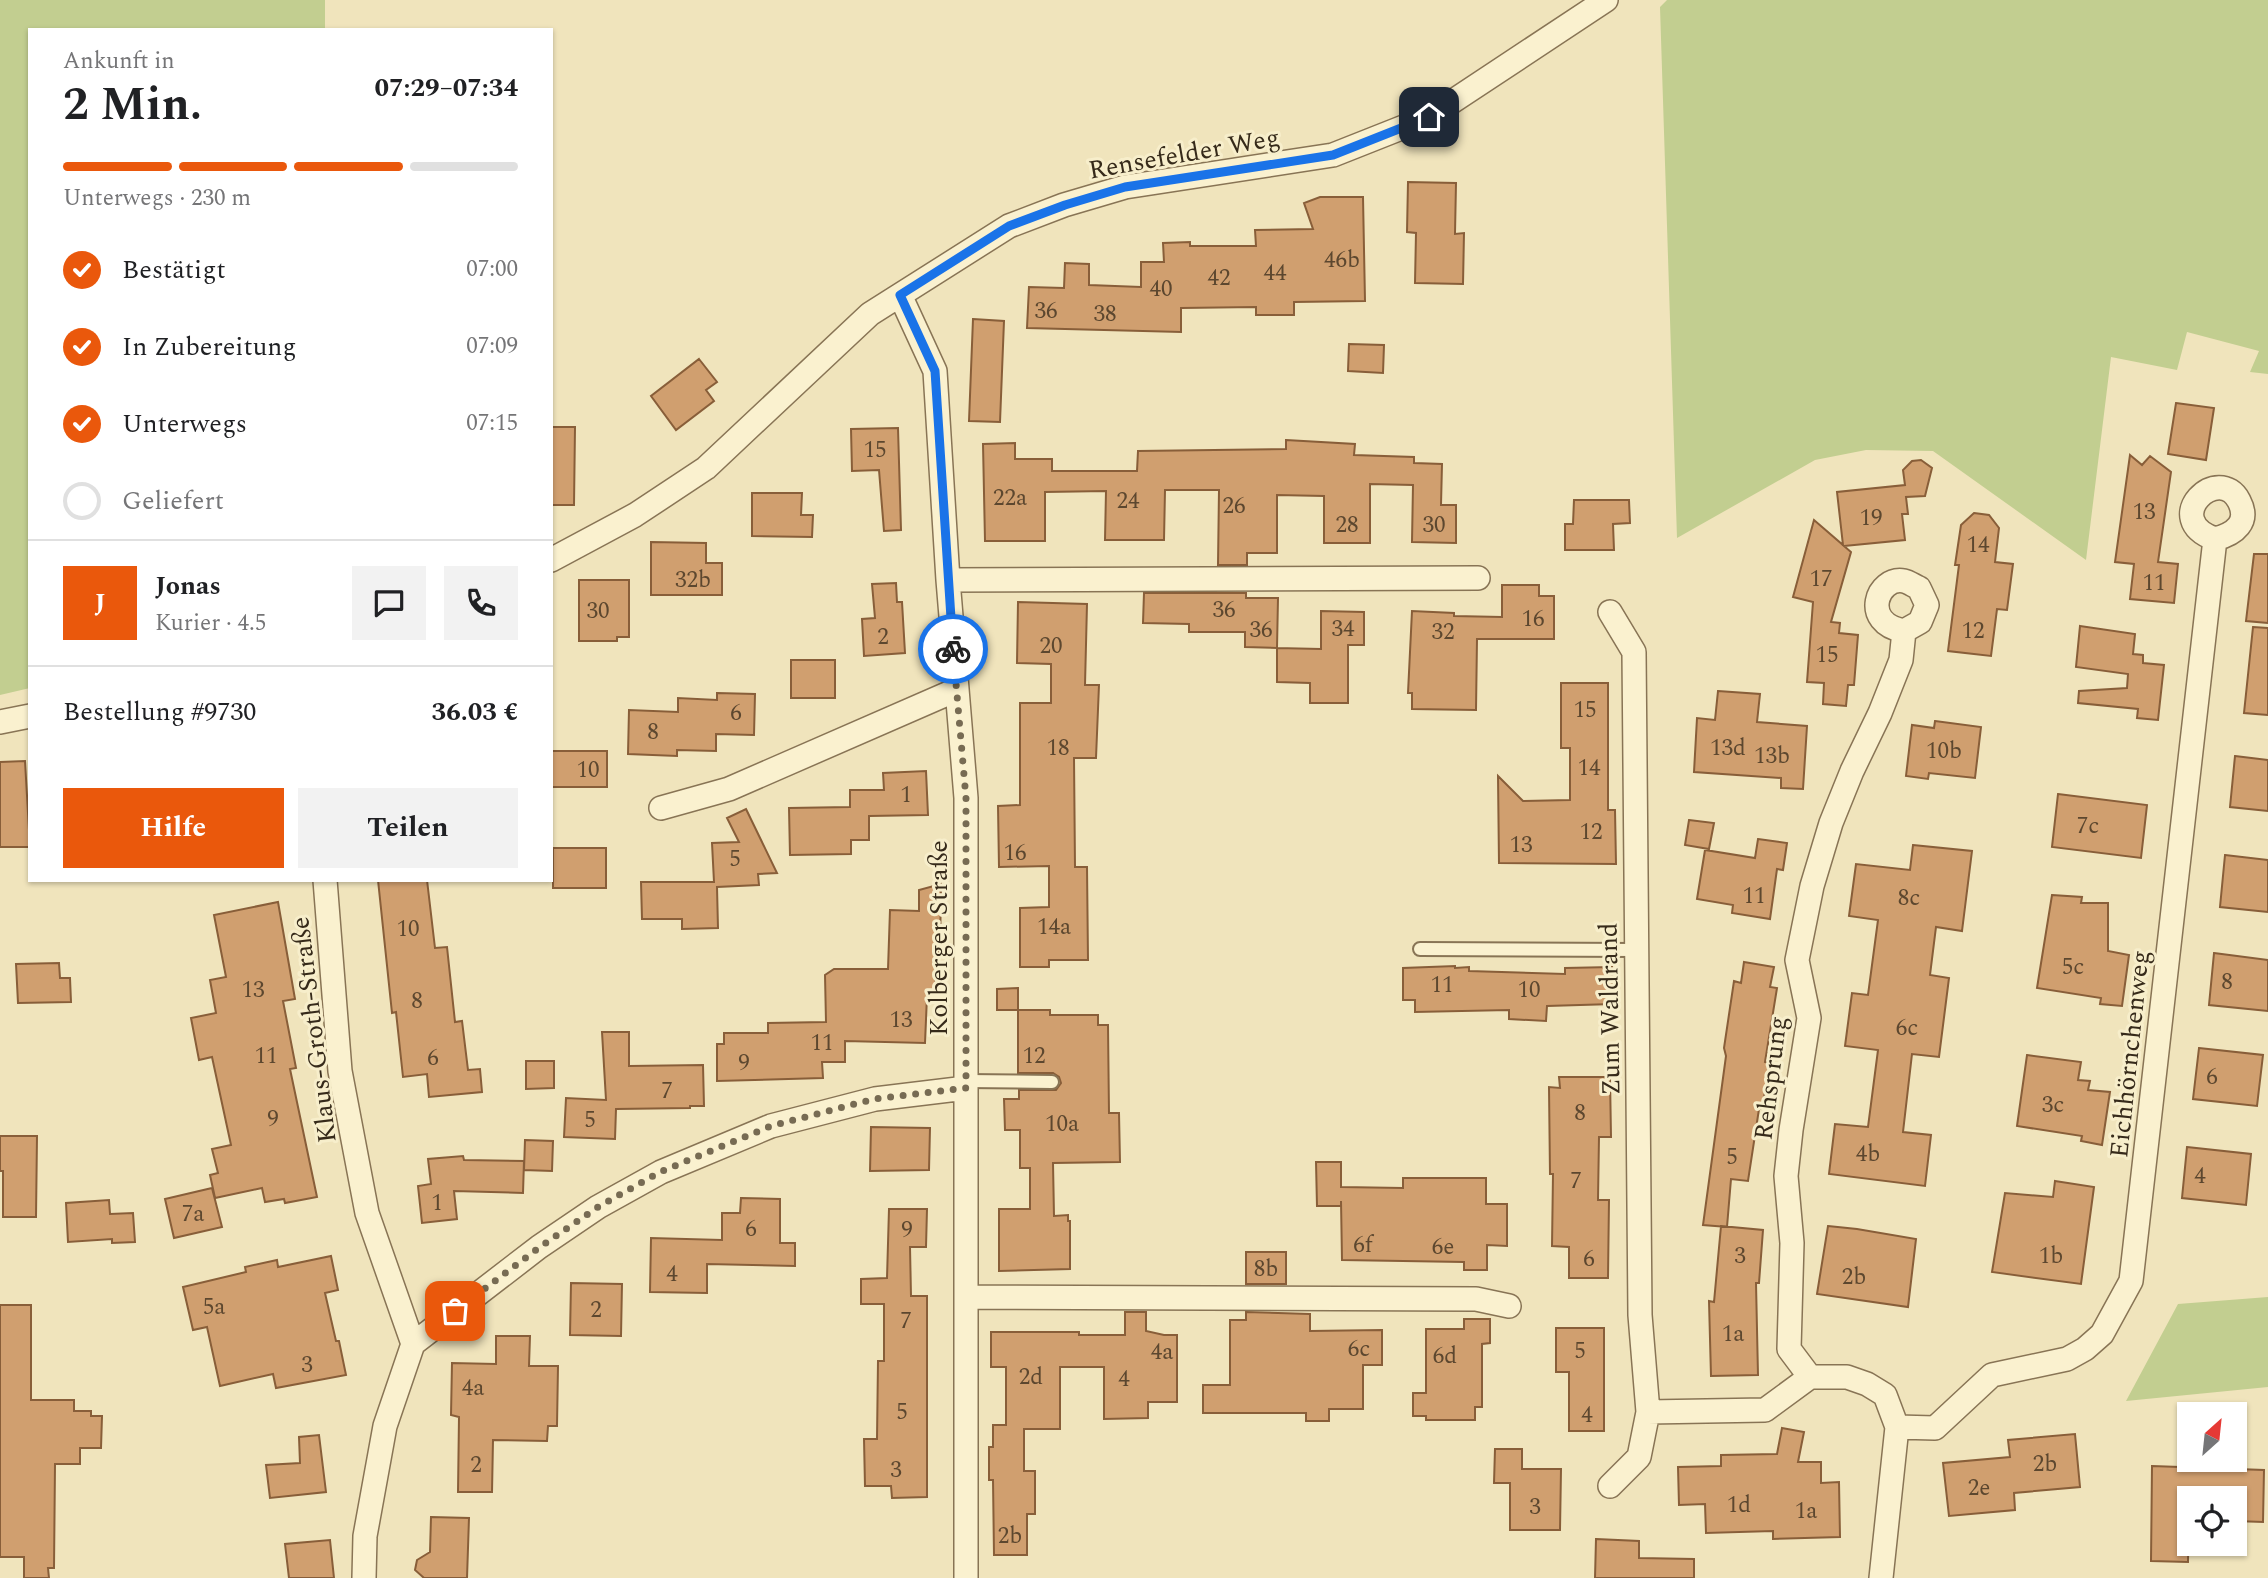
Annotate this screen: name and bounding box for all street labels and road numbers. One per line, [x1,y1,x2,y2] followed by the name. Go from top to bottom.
[1085,117,1283,190] street label: Rensefelder Weg
[919,840,959,1036] street label: Kolberger Straße
[280,914,348,1145] street label: Klaus-Groth-Straße
[1588,922,1632,1096] street label: Zum Waldrand
[2099,948,2161,1160] street label: Eichhörnchenweg
[1744,1014,1798,1143] street label: Rehsprung

